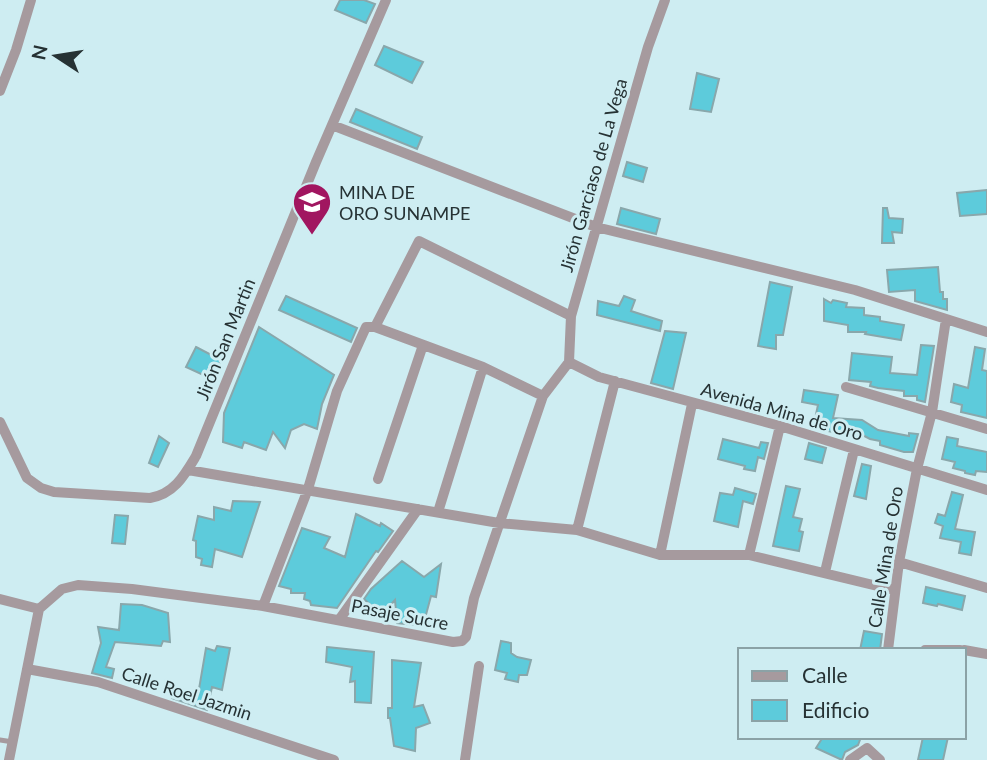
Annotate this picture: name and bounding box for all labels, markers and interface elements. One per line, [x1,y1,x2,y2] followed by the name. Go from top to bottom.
[21,21,91,91] north arrow
[26,43,52,62] text: N
[555,76,631,274] street label: Jirón Garciaso de La Vega
[291,181,333,236] school or university icon: MINA DE ORO SUNAMPE
[339,181,470,224] place label: MINA DE ORO SUNAMPE
[191,275,259,403] street label: Jirón San Martin
[699,377,865,445] street label: Avenida Mina de Oro
[863,485,907,629] street label: Calle Mina de Oro
[350,594,450,634] street label: Pasaje Sucre
[738,648,966,739] legend
[119,662,255,724] street label: Calle Roel Jazmin
[802,662,847,687] text: Calle
[802,697,870,722] text: Edificio

